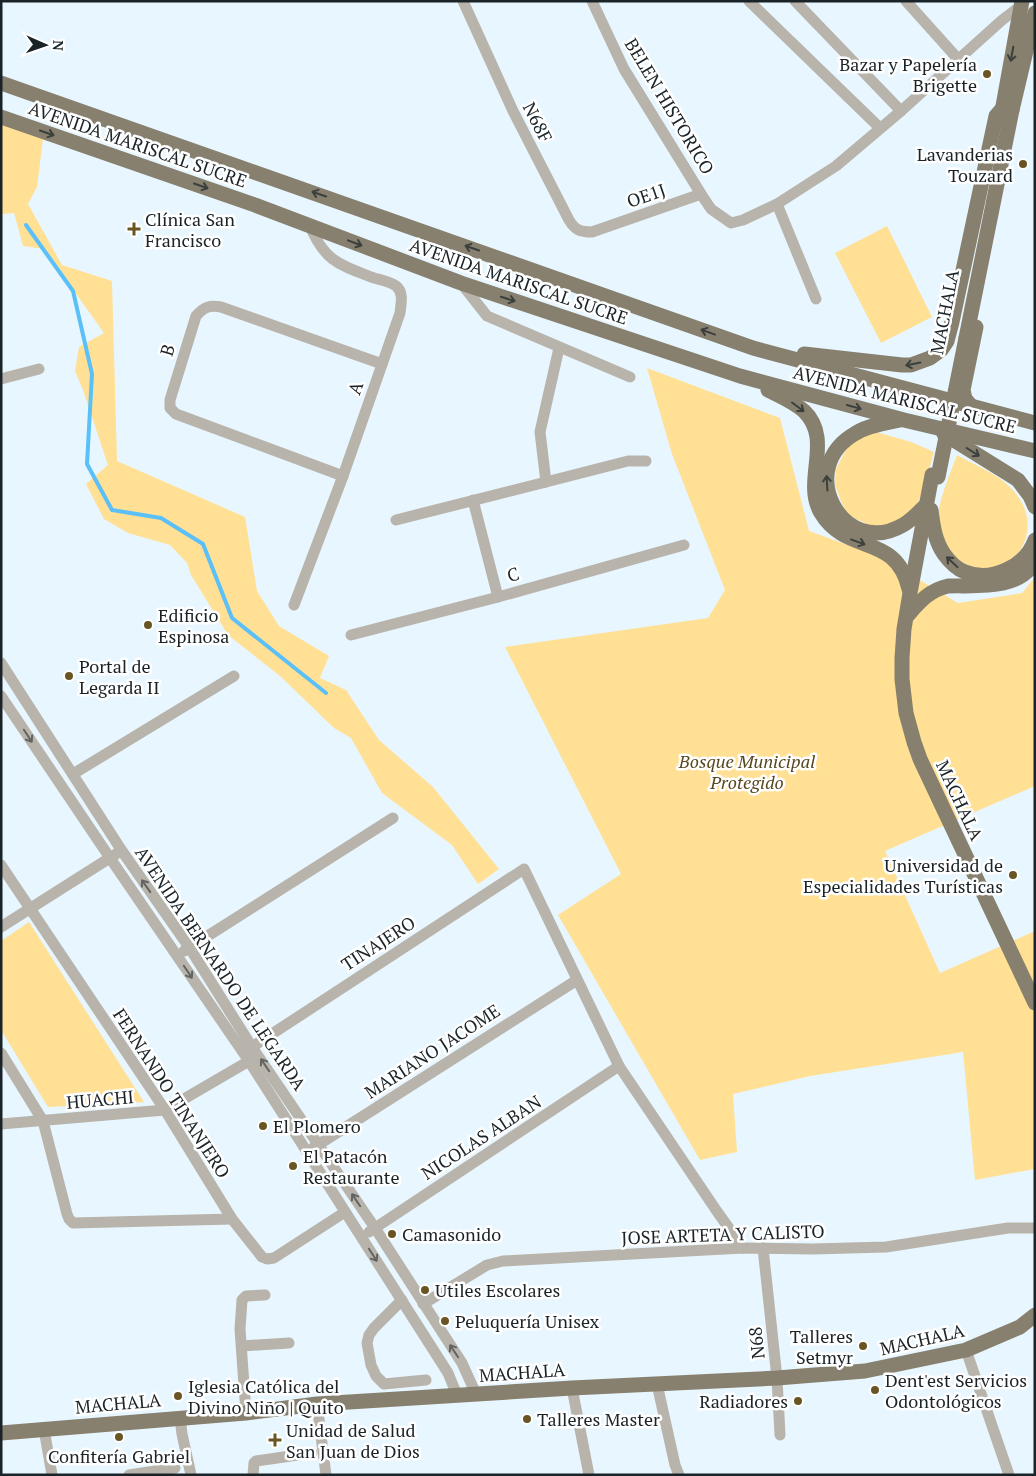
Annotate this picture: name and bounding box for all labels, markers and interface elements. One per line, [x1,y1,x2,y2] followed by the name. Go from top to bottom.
[20,20,70,70] north arrow
[620,33,720,179] street label: BELEN HISTORICO
[49,40,68,51] text: N
[1007,45,1017,61] one-way arrow
[839,52,977,97] place label: Bazar y Papelería Brigette
[981,68,993,80] marker: Bazar y Papelería Brigette
[26,95,250,193] street label: AVENIDA MARISCAL SUCRE
[518,98,558,146] street label: N68F
[39,128,55,138] one-way arrow
[917,142,1013,187] place label: Lavanderias Touzard
[1017,158,1029,170] marker: Lavanderias Touzard
[623,177,669,213] street label: OE1J
[193,182,208,191] one-way arrow
[311,189,327,198] one-way arrow
[145,207,235,252] place label: Clínica San Francisco
[127,222,141,236] marker: Clínica San Francisco
[407,232,631,330] street label: AVENIDA MARISCAL SUCRE
[347,239,363,248] one-way arrow
[465,243,480,252] one-way arrow
[924,267,964,357] street label: MACHALA
[500,295,515,304] one-way arrow
[700,326,716,336] one-way arrow
[154,341,180,359] street label: B
[906,359,922,369] one-way arrow
[791,360,1019,438] street label: AVENIDA MARISCAL SUCRE
[342,378,369,398] street label: A
[791,402,805,412] one-way arrow
[846,402,862,412] one-way arrow
[966,448,980,458] one-way arrow
[823,475,832,491] one-way arrow
[850,538,865,547] one-way arrow
[946,556,959,568] one-way arrow
[504,561,522,587] street label: C
[158,603,229,648] place label: Edificio Espinosa
[142,619,154,631] marker: Edificio Espinosa
[79,654,160,699] place label: Portal de Legarda II
[63,670,75,682] marker: Portal de Legarda II
[23,729,33,743] one-way arrow
[678,749,815,794] park label: Bosque Municipal Protegido
[931,756,989,845] street label: MACHALA
[130,841,312,1095] street label: AVENIDA BERNARDO DE LEGARDA
[803,853,1003,898] place label: Universidad de Especialidades Turísticas
[1007,869,1019,881] marker: Universidad de Especialidades Turísticas
[141,879,151,893] one-way arrow
[336,910,420,976] street label: TINAJERO
[183,965,193,979] one-way arrow
[360,998,504,1104] street label: MARIANO JACOME
[108,1004,236,1182] street label: FERNANDO TINANJERO
[259,1059,269,1073] one-way arrow
[65,1084,135,1114] street label: HUACHI
[416,1089,546,1185] street label: NICOLAS ALBAN
[273,1114,361,1138] place label: El Plomero
[257,1120,269,1132] marker: El Plomero
[303,1144,400,1189] place label: El Patacón Restaurante
[287,1160,299,1172] marker: El Patacón Restaurante
[351,1193,361,1207] one-way arrow
[621,1218,825,1250] street label: JOSE ARTETA Y CALISTO
[402,1222,501,1246] place label: Camasonido
[386,1228,398,1240] marker: Camasonido
[368,1247,378,1261] one-way arrow
[435,1278,560,1302] place label: Utiles Escolares
[419,1284,431,1296] marker: Utiles Escolares
[455,1309,600,1333] place label: Peluquería Unisex
[439,1315,451,1327] marker: Peluquería Unisex
[877,1317,967,1360] street label: MACHALA
[790,1324,853,1369] place label: Talleres Setmyr
[742,1326,770,1360] street label: N68
[857,1340,869,1352] marker: Talleres Setmyr
[449,1344,459,1358] one-way arrow
[478,1357,566,1387] street label: MACHALA
[885,1368,1027,1413] place label: Dent'est Servicios Odontológicos
[188,1374,344,1419] place label: Iglesia Católica del Divino Niño | Quito
[869,1384,881,1396] marker: Dent'est Servicios Odontológicos
[74,1387,163,1419] street label: MACHALA
[699,1389,788,1413] place label: Radiadores
[172,1390,184,1402] marker: Iglesia Católica del Divino Niño | Quito
[792,1395,804,1407] marker: Radiadores
[537,1407,660,1431] place label: Talleres Master
[521,1413,533,1425] marker: Talleres Master
[286,1418,420,1463] place label: Unidad de Salud San Juan de Dios
[113,1431,125,1443] marker: Confitería Gabriel
[268,1433,282,1447] marker: Unidad de Salud San Juan de Dios
[48,1444,190,1468] place label: Confitería Gabriel

